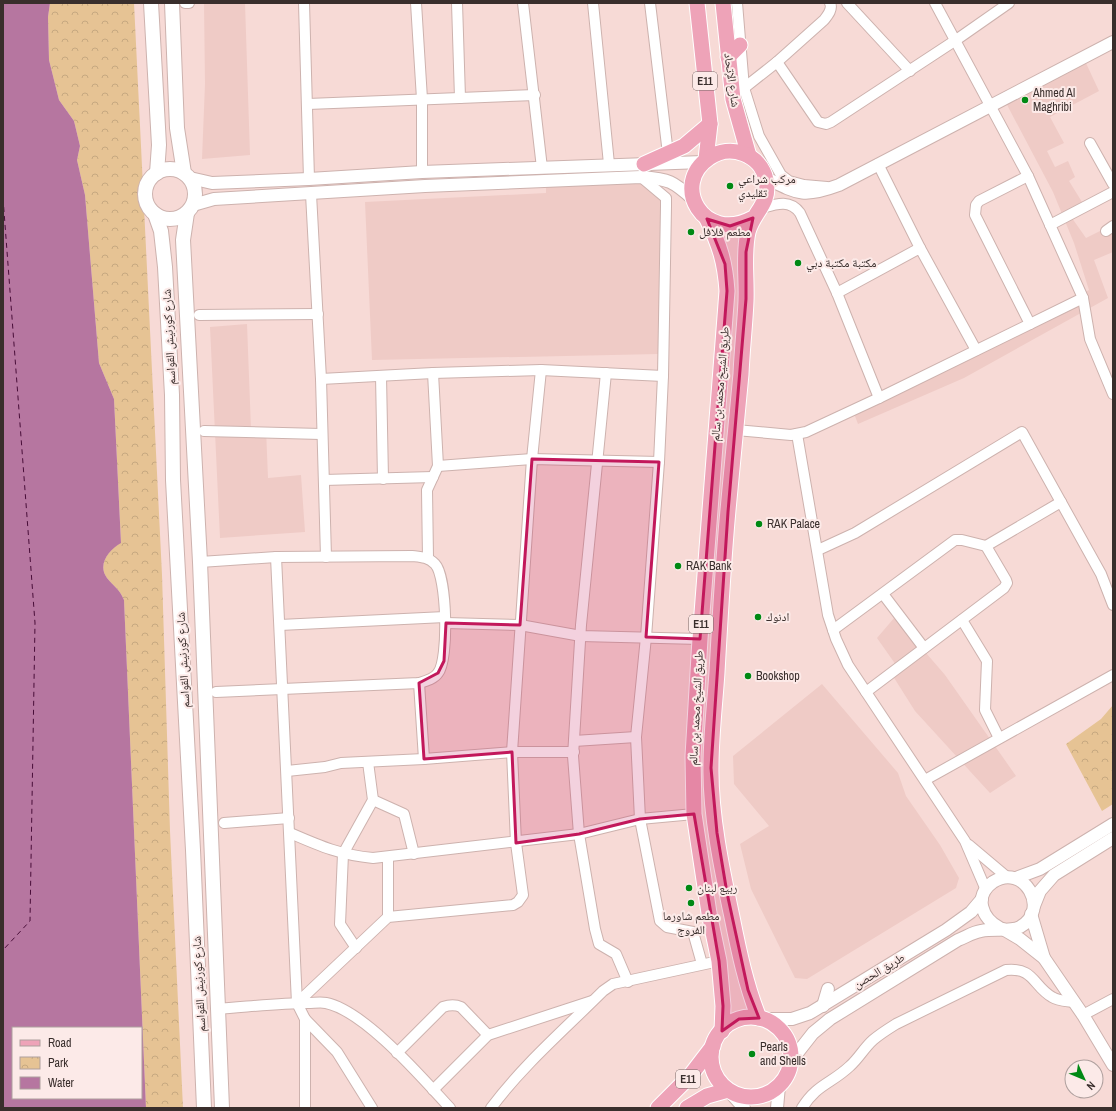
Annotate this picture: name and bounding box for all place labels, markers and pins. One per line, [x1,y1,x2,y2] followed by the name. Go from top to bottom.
[1032,85,1075,115] place label: Ahmed Al Maghribi
[1020,95,1030,105] marker: Ahmed Al Maghribi
[738,171,796,203] place label: مركب شراعي تقليدي
[725,181,735,191] marker: مركب شراعي تقليدي
[699,224,751,240] place label: مطعم فلافل
[686,227,696,237] marker: مطعم فلافل
[806,255,876,273] place label: مكتبة مكتبة دبي
[793,258,803,268] marker: مكتبة مكتبة دبي
[767,516,820,532] place label: RAK Palace
[754,519,764,529] marker: RAK Palace
[686,558,731,574] place label: RAK Bank
[673,561,683,571] marker: RAK Bank
[766,609,790,625] place label: ادنوك
[753,612,763,622] marker: ادنوك
[756,668,800,684] place label: Bookshop
[743,671,753,681] marker: Bookshop
[697,880,738,896] place label: ربيع لبنان
[684,883,694,893] marker: ربيع لبنان
[686,898,696,908] marker: مطعم شاورما الفروج
[663,908,719,938] place label: مطعم شاورما الفروج
[760,1039,806,1069] place label: Pearls and Shells
[747,1049,757,1059] marker: Pearls and Shells

